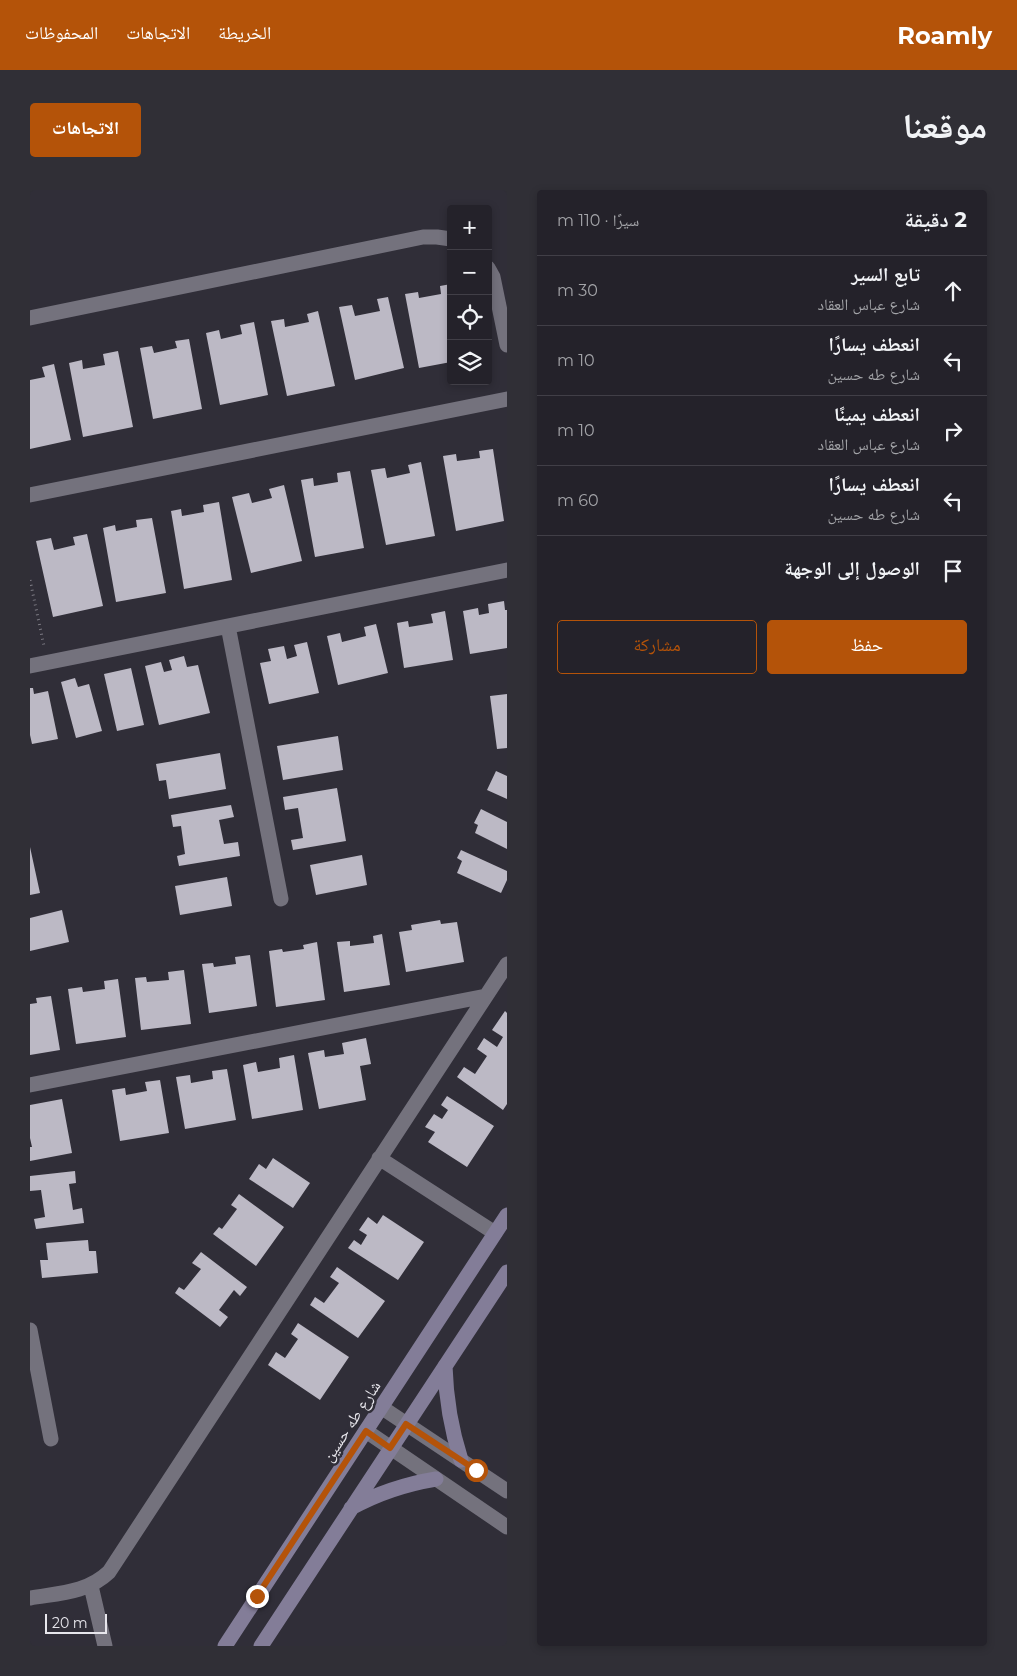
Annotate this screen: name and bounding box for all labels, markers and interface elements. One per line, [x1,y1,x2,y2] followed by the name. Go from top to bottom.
[897,21,992,50] text: Roamly
[25,22,98,44] text: المحفوظات
[126,22,190,44] text: الاتجاهات
[218,22,271,44] text: الخريطة
[30,103,141,157] button: الاتجاهات
[902,104,987,147] text: موقعنا
[447,205,492,385] map controls
[447,205,492,250] button: +
[905,207,967,232] text: 2 دقيقة
[557,211,639,230] text: سيرًا · 110 m
[447,250,492,295] button: −
[851,263,920,286] text: تابع السير
[939,277,967,305] icon: ahead
[557,281,598,300] text: 30 m
[447,295,492,340] button: locate
[818,295,920,314] text: شارع عباس العقاد
[828,333,920,356] text: انعطف يسارًا
[447,340,492,385] button: layers
[939,347,967,375] icon: left
[557,351,595,370] text: 10 m
[828,365,920,384] text: شارع طه حسين
[834,403,920,426] text: انعطف يمينًا
[939,417,967,445] icon: right
[557,421,595,440] text: 10 m
[818,435,920,454] text: شارع عباس العقاد
[828,473,920,496] text: انعطف يسارًا
[939,487,967,515] icon: left
[557,491,599,510] text: 60 m
[828,505,920,524] text: شارع طه حسين
[784,557,920,580] text: الوصول إلى الوجهة
[939,557,967,585] icon: arrive
[557,620,757,674] button: مشاركة
[767,620,967,674] button: حفظ
[318,1377,385,1466] street label: شارع طه حسين
[465,1459,488,1482] route start
[246,1585,269,1608] route end
[45,1611,108,1634] scale bar
[52,1614,88,1632] text: 20 m

